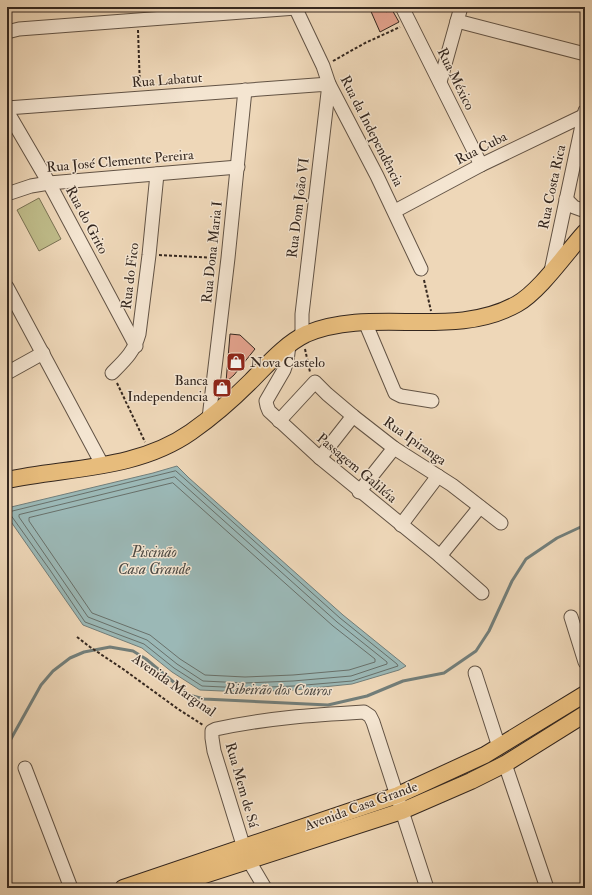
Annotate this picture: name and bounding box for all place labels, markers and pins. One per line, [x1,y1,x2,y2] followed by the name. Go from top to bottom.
[225,351,247,373] shop icon: Nova Castelo
[250,354,325,371] place label: Nova Castelo
[127,372,208,406] place label: Banca Independencia
[211,377,233,399] shop icon: Banca Independencia

